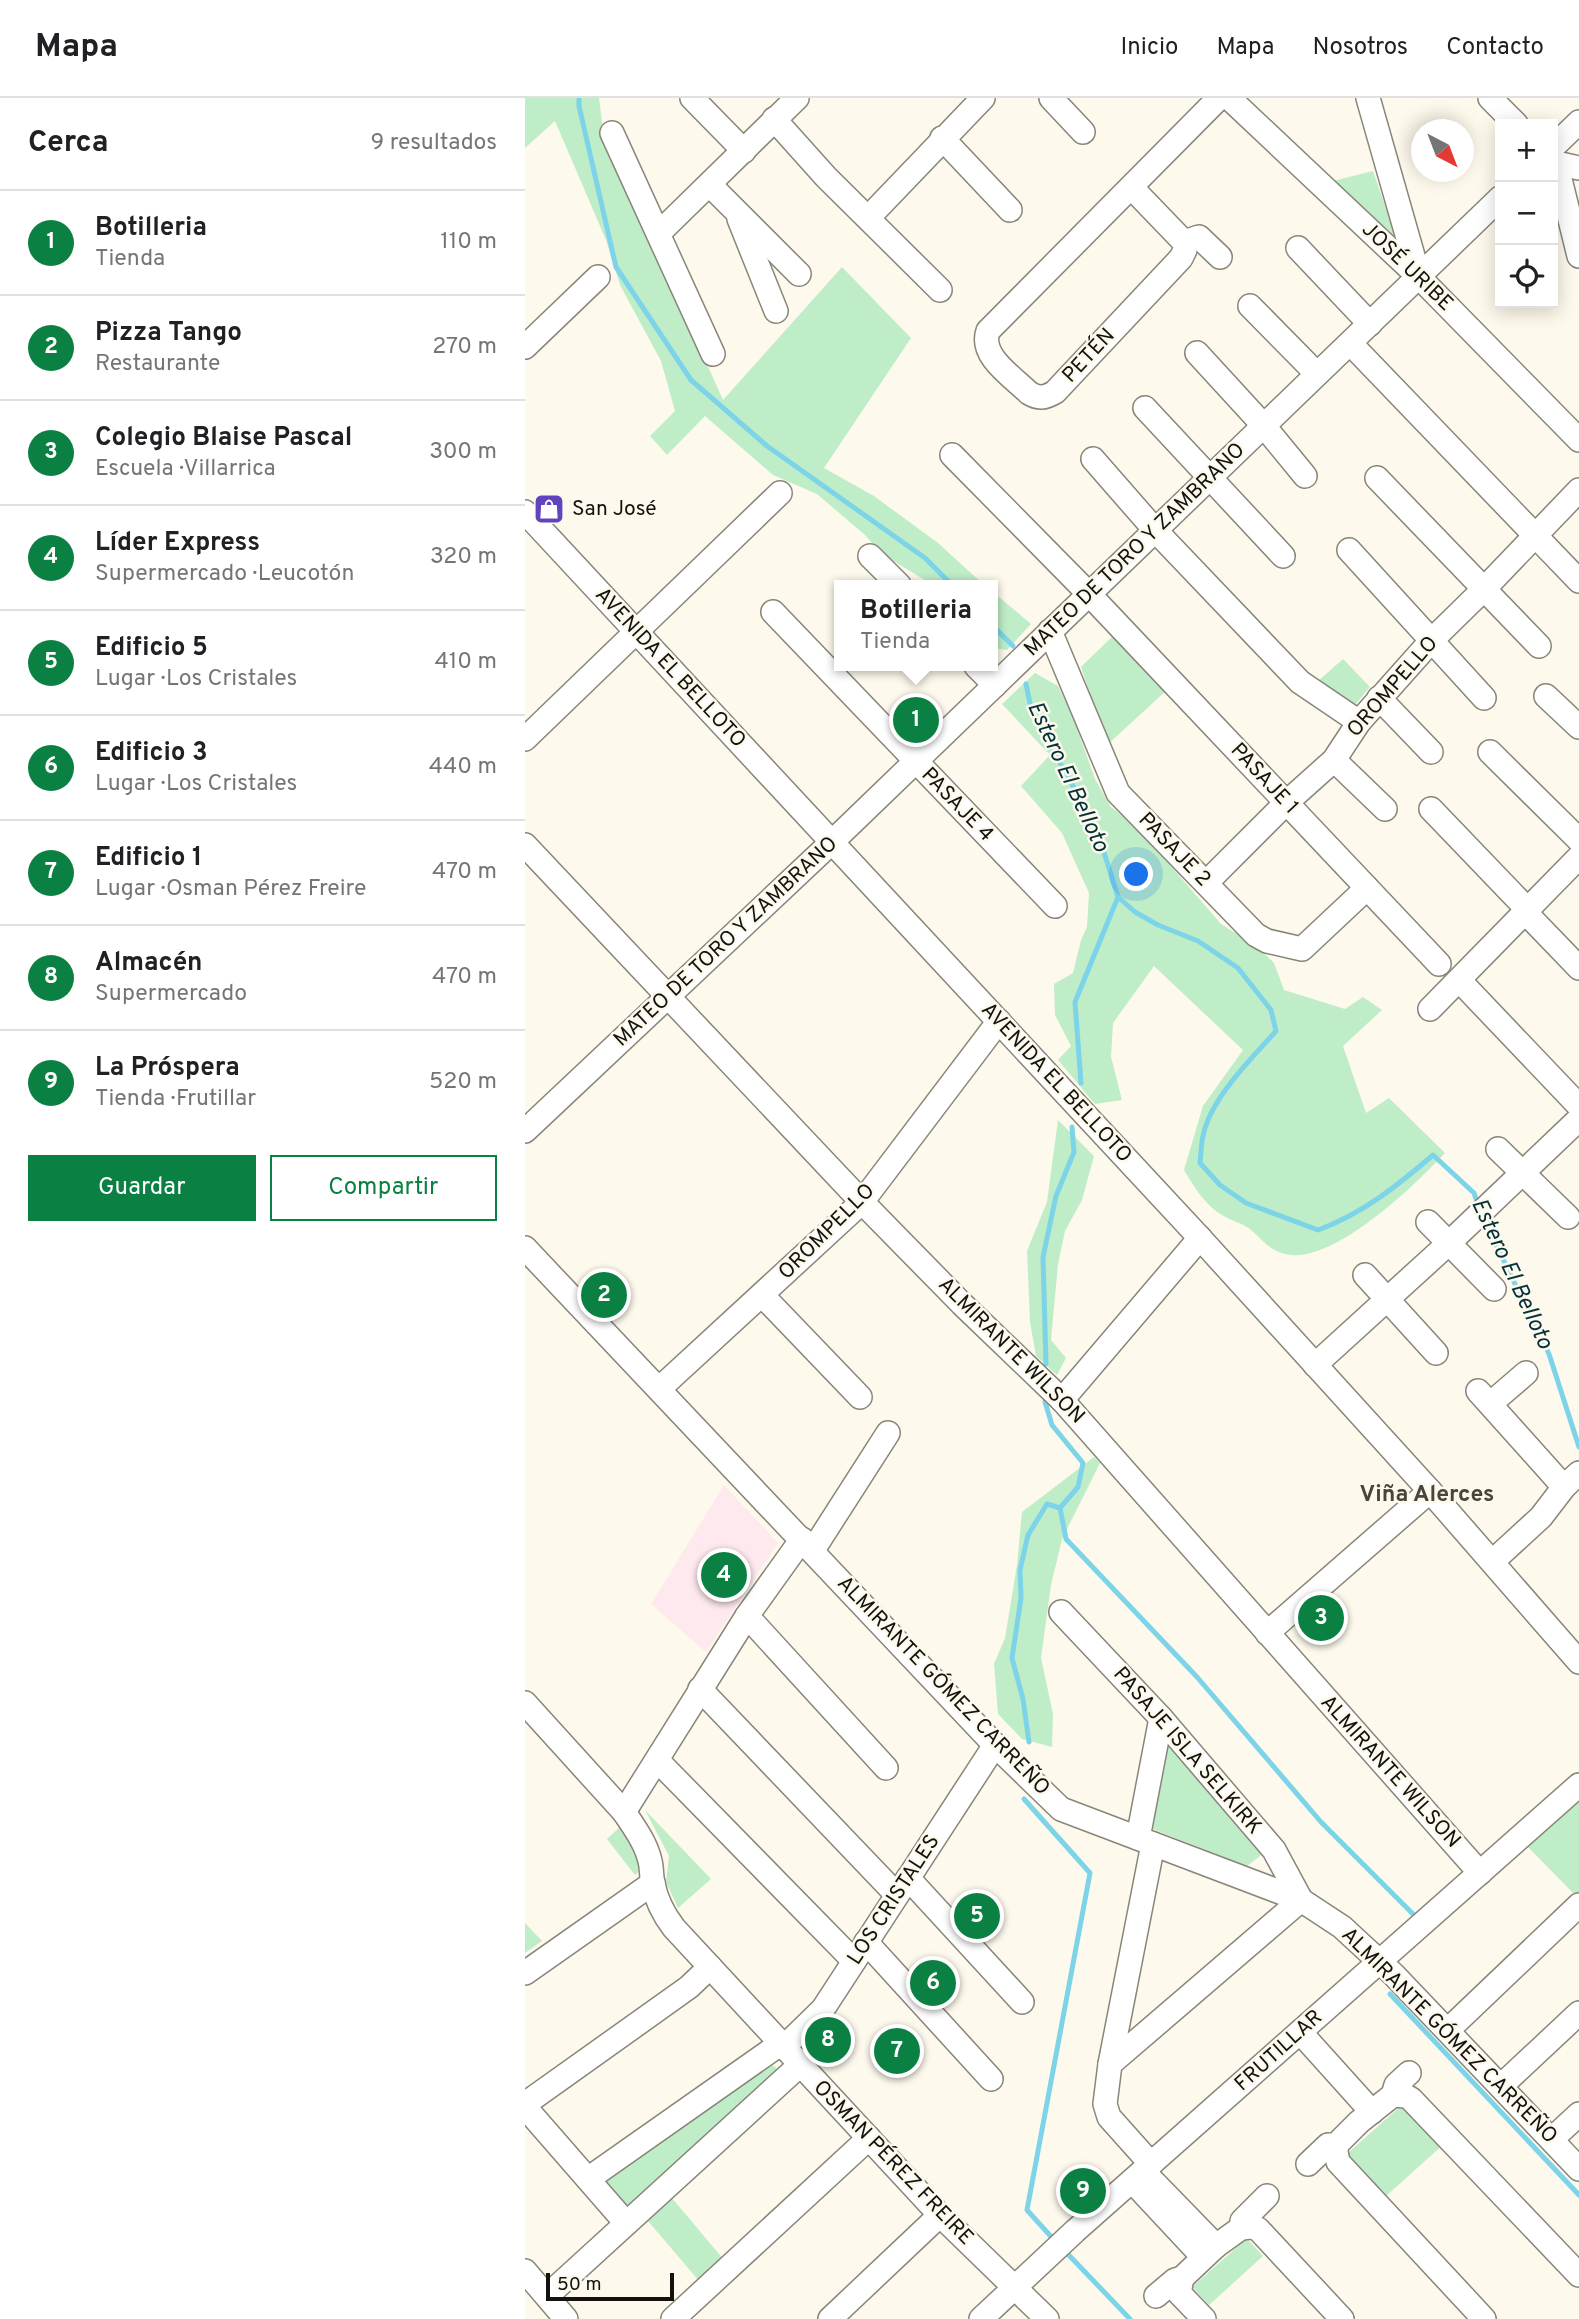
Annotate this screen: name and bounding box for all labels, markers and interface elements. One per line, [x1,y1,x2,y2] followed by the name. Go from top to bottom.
[35,27,118,69] text: Mapa
[1121,33,1178,63] text: Inicio
[1216,33,1275,63] text: Mapa
[1313,33,1408,63] text: Nosotros
[1446,33,1544,63] text: Contacto
[1411,119,1474,182] north arrow
[1495,119,1558,308] map controls
[1495,119,1558,182] button: +
[28,125,108,162] text: Cerca
[371,129,497,158] text: 9 resultados
[1495,182,1558,245] button: −
[95,212,207,245] text: Botilleria
[1355,216,1459,318] street label: JOSÉ URIBE
[46,228,56,257] text: 1
[440,228,497,257] text: 110 m
[95,245,165,274] text: Tienda
[1495,245,1558,308] button: locate
[95,317,242,350] text: Pizza Tango
[1056,322,1121,389] street label: PETÉN
[44,333,58,362] text: 2
[432,333,497,362] text: 270 m
[95,350,220,379] text: Restaurante
[95,422,352,455] text: Colegio Blaise Pascal
[1019,437,1251,663] street label: MATEO DE TORO Y ZAMBRANO
[44,438,58,467] text: 3
[429,438,497,467] text: 300 m
[95,455,276,484] text: Escuela · Villarrica
[532,492,566,526] shop icon: San José
[572,496,657,523] place label: San José
[95,527,260,560] text: Líder Express
[44,543,58,572] text: 4
[430,543,497,572] text: 320 m
[95,560,354,589] text: Supermercado · Leucotón
[834,580,998,671] popup
[589,582,751,754] street label: AVENIDA EL BELLOTO
[860,595,972,628] text: Botilleria
[860,628,930,657] text: Tienda
[1342,631,1444,743] street label: OROMPELLO
[95,632,208,665] text: Edificio 5
[44,648,58,677] text: 5
[434,648,497,677] text: 410 m
[95,665,297,694] text: Lugar · Los Cristales
[893,694,939,746] pin: 1
[1019,697,1115,858] water label: Estero El Belloto
[95,737,208,770] text: Edificio 3
[1224,738,1304,820] street label: PASAJE 1
[44,753,58,782] text: 6
[429,753,497,782] text: 440 m
[915,762,999,848] street label: PASAJE 4
[95,770,297,799] text: Lugar · Los Cristales
[1132,807,1216,893] street label: PASAJE 2
[608,831,844,1053] street label: MATEO DE TORO Y ZAMBRANO
[95,842,203,875] text: Edificio 1
[1119,857,1153,891] your location
[45,858,57,887] text: 7
[432,858,497,887] text: 470 m
[95,875,366,904] text: Lugar · Osman Pérez Freire
[95,947,203,980] text: Almacén
[44,963,58,992] text: 8
[432,963,497,992] text: 470 m
[95,980,247,1009] text: Supermercado
[975,997,1137,1169] street label: AVENIDA EL BELLOTO
[95,1052,240,1085] text: La Próspera
[44,1068,58,1097] text: 9
[429,1068,497,1097] text: 520 m
[95,1085,256,1114] text: Tienda · Frutillar
[28,1155,256,1221] button: Guardar
[270,1155,497,1221] button: Compartir
[773,1178,881,1286] street label: OROMPELLO
[1463,1194,1559,1355] water label: Estero El Belloto
[581,1269,627,1321] pin: 2
[932,1272,1090,1430] street label: ALMIRANTE WILSON
[1360,1481,1494,1510] district label: Viña Alerces
[701,1549,747,1601] pin: 4
[831,1570,1056,1802] street label: ALMIRANTE GÓMEZ CARREÑO
[1298,1592,1344,1644] pin: 3
[1107,1662,1267,1840] street label: PASAJE ISLA SELKIRK
[1314,1690,1466,1854] street label: ALMIRANTE WILSON
[842,1830,946,1970] street label: LOS CRISTALES
[954,1890,1000,1942] pin: 5
[1335,1921,1564,2150] street label: ALMIRANTE GÓMEZ CARREÑO
[910,1957,956,2009] pin: 6
[1229,2004,1329,2098] street label: FRUTILLAR
[805,2014,851,2066] pin: 8
[874,2025,920,2077] pin: 7
[807,2074,980,2251] street label: OSMAN PÉREZ FREIRE
[1060,2165,1106,2217] pin: 9
[546,2270,674,2302] scale bar
[557,2273,602,2297] text: 50 m

